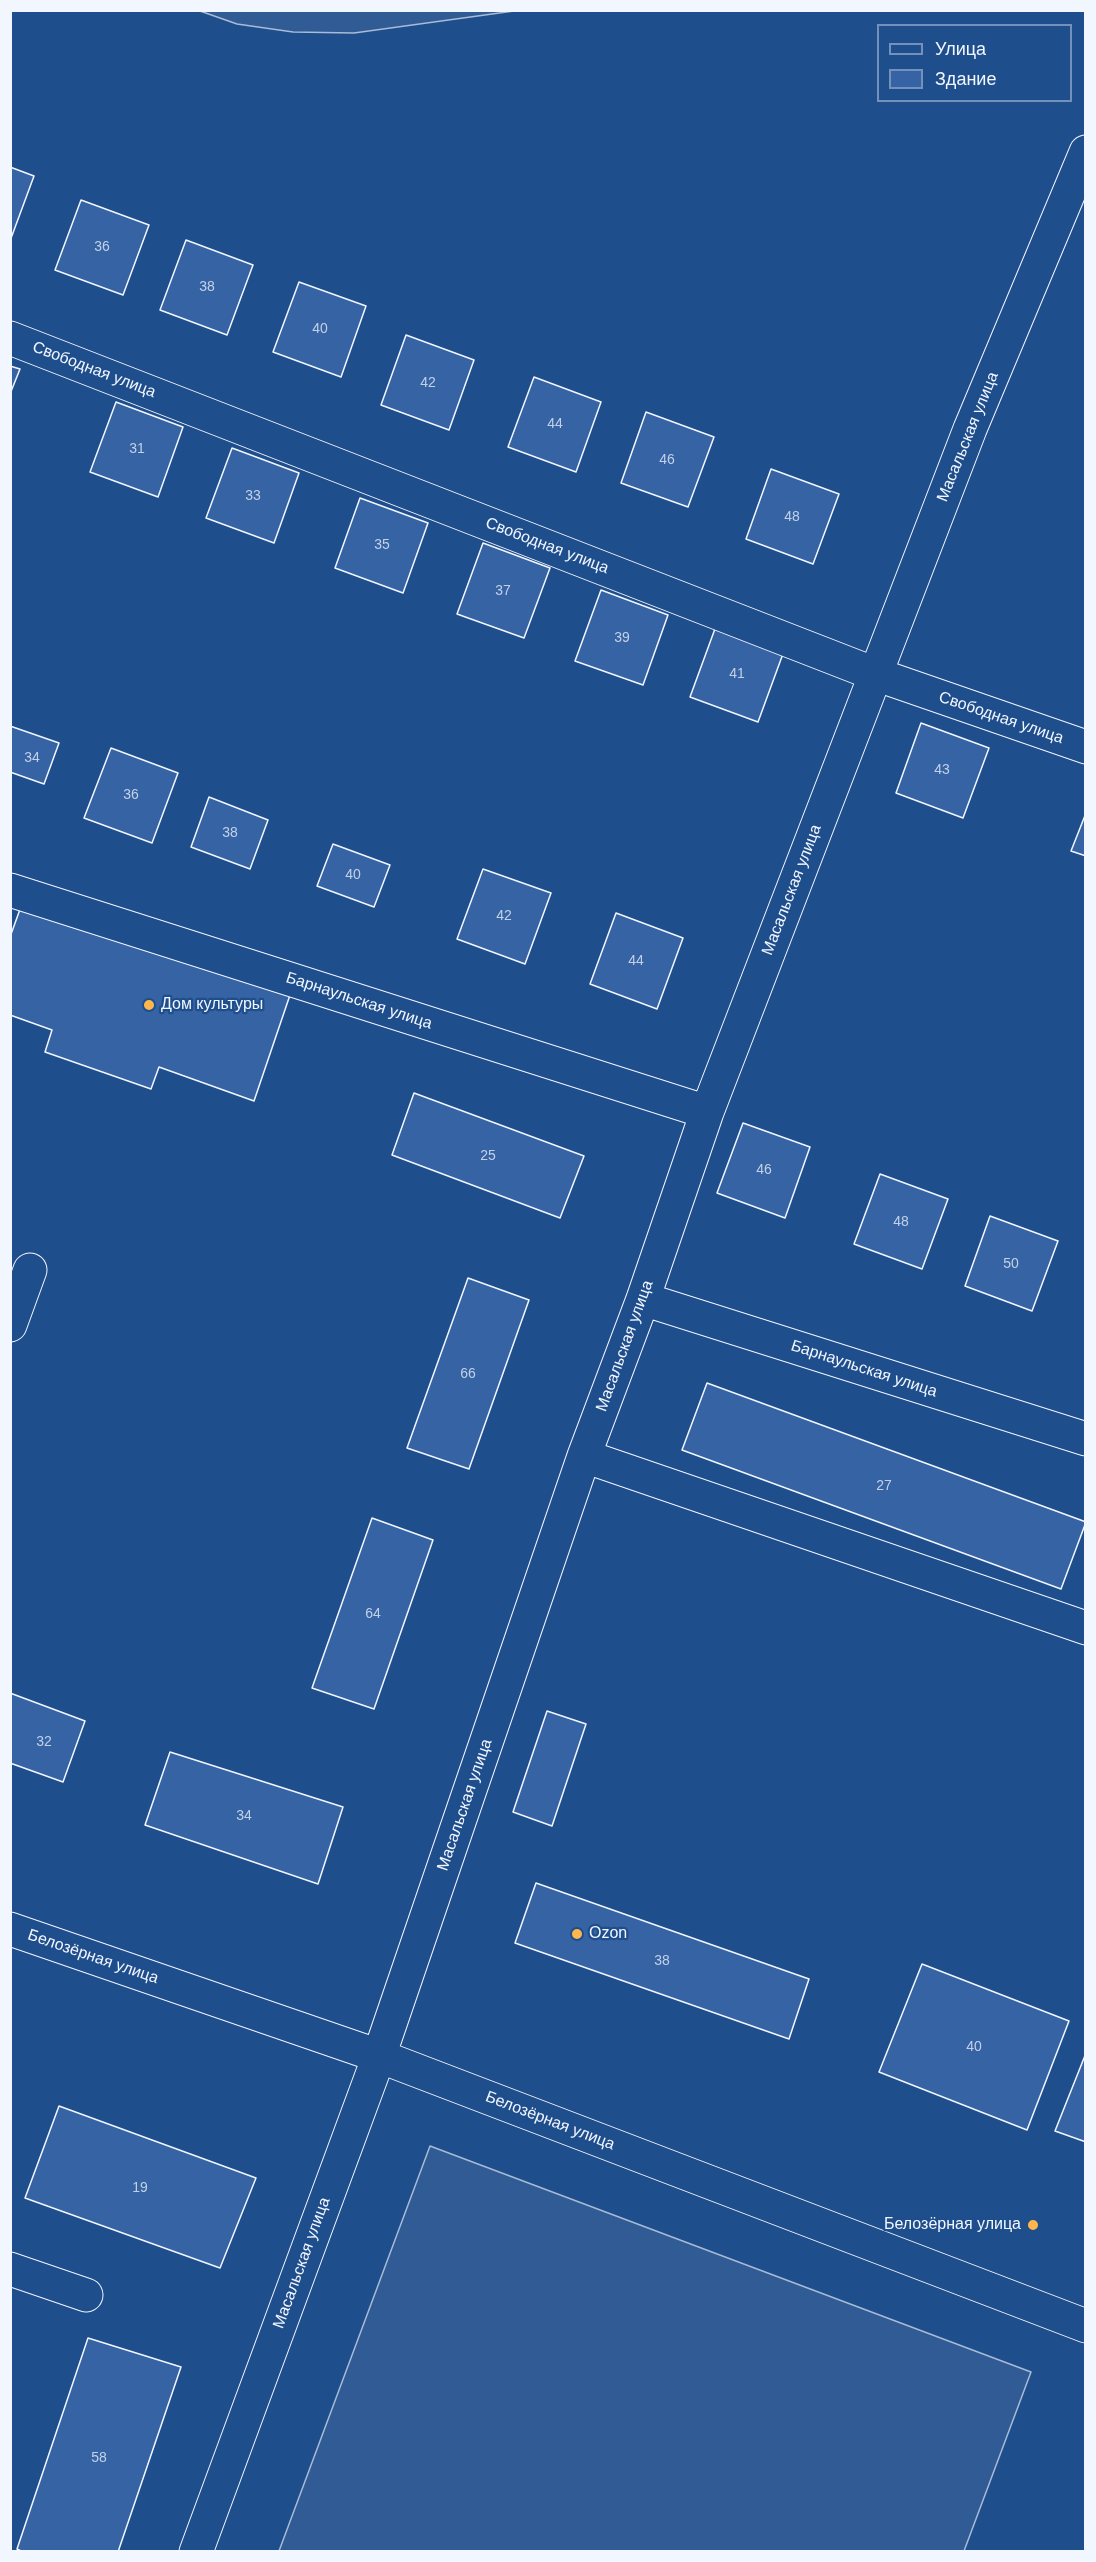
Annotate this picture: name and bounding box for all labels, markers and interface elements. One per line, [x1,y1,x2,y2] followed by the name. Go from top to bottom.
[877,24,1072,102] legend
[935,39,986,59] text: Улица
[935,69,996,89] text: Здание
[94,239,110,255] house number: 36
[199,279,215,295] house number: 38
[312,321,328,337] house number: 40
[30,338,158,402] street label: Свободная улица
[933,369,1003,505] street label: Масальская улица
[420,375,436,391] house number: 42
[547,416,563,432] house number: 44
[129,441,145,457] house number: 31
[659,452,675,468] house number: 46
[245,488,261,504] house number: 33
[784,509,800,525] house number: 48
[483,514,611,578] street label: Свободная улица
[374,537,390,553] house number: 35
[495,583,511,599] house number: 37
[614,630,630,646] house number: 39
[729,666,745,682] house number: 41
[936,688,1066,748] street label: Свободная улица
[24,750,40,766] house number: 34
[934,762,950,778] house number: 43
[123,787,139,803] house number: 36
[758,822,826,958] street label: Масальская улица
[222,825,238,841] house number: 38
[345,867,361,883] house number: 40
[496,908,512,924] house number: 42
[628,953,644,969] house number: 44
[284,968,434,1034] street label: Барнаульская улица
[161,995,263,1015] place label: Дом культуры
[142,998,156,1012] marker: Дом культуры
[480,1148,496,1164] house number: 25
[756,1162,772,1178] house number: 46
[893,1214,909,1230] house number: 48
[1003,1256,1019,1272] house number: 50
[592,1278,658,1414] street label: Масальская улица
[789,1336,939,1402] street label: Барнаульская улица
[460,1366,476,1382] house number: 66
[876,1478,892,1494] house number: 27
[365,1606,381,1622] house number: 64
[36,1734,52,1750] house number: 32
[433,1736,497,1874] street label: Масальская улица
[236,1808,252,1824] house number: 34
[589,1924,627,1944] place label: Ozon
[25,1926,161,1988] street label: Белозёрная улица
[570,1927,584,1941] marker: Ozon
[654,1953,670,1969] house number: 38
[966,2039,982,2055] house number: 40
[483,2087,617,2155] street label: Белозёрная улица
[132,2180,148,2196] house number: 19
[269,2195,335,2331] street label: Масальская улица
[884,2215,1021,2235] place label: Белозёрная улица
[1026,2218,1040,2232] marker: Белозёрная улица
[91,2450,107,2466] house number: 58

